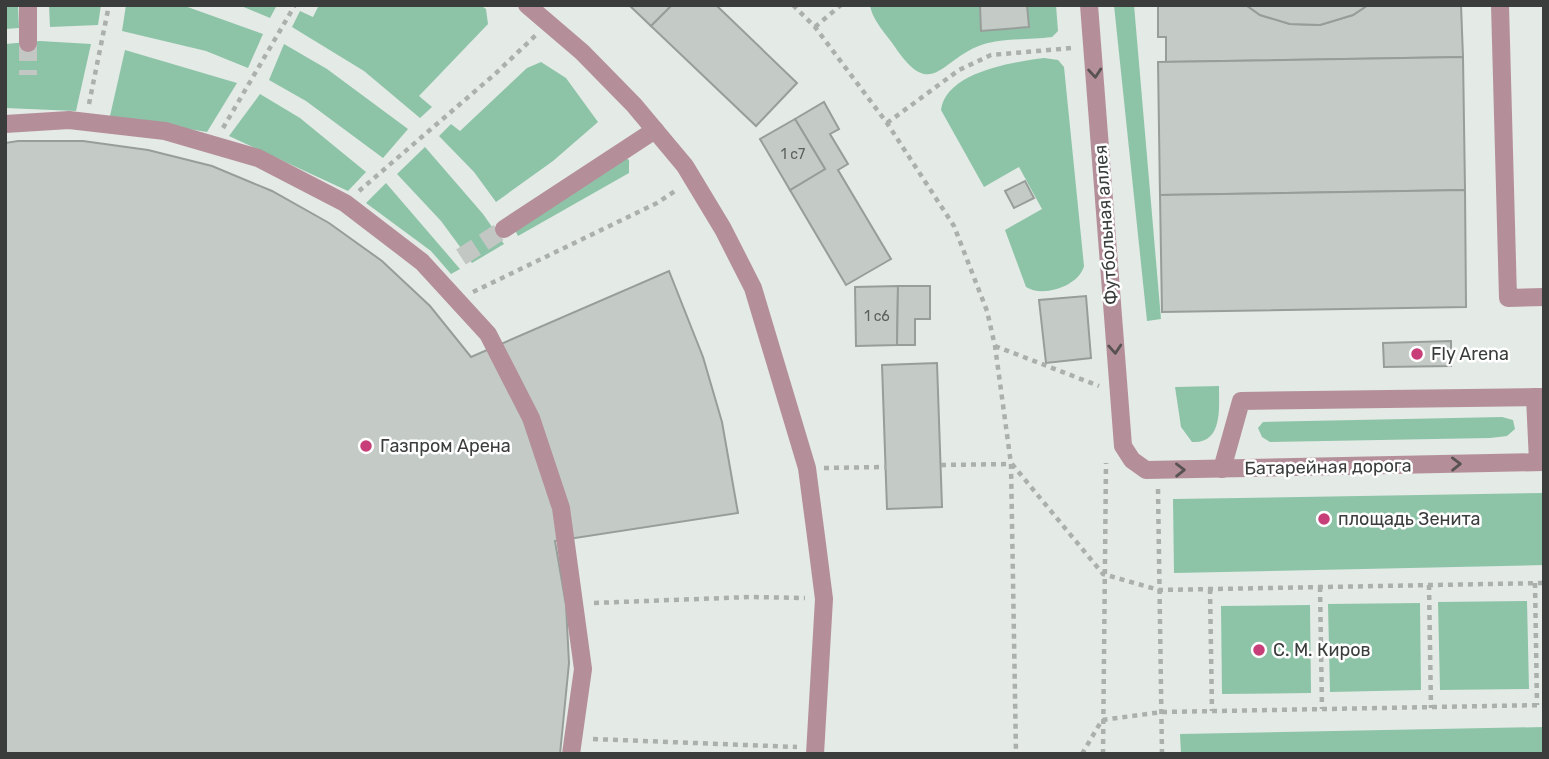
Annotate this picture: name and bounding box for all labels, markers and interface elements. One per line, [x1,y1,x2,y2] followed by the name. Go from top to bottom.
[1087,68,1102,79] one-way arrow
[1089,144,1123,306] street label: Футбольная аллея
[781,146,805,163] house number: 1 с7
[864,308,890,325] house number: 1 с6
[1431,343,1509,365] place label: Fly Arena
[1107,344,1122,355] one-way arrow
[1409,346,1425,362] marker: Fly Arena
[380,435,511,457] place label: Газпром Арена
[358,438,374,454] marker: Газпром Арена
[1244,455,1412,479] street label: Батарейная дорога
[1452,456,1462,472] one-way arrow
[1175,462,1186,478] one-way arrow
[1338,508,1481,530] place label: площадь Зенита
[1316,511,1332,527] marker: площадь Зенита
[1273,639,1371,661] place label: С. М. Киров
[1251,642,1267,658] marker: С. М. Киров

